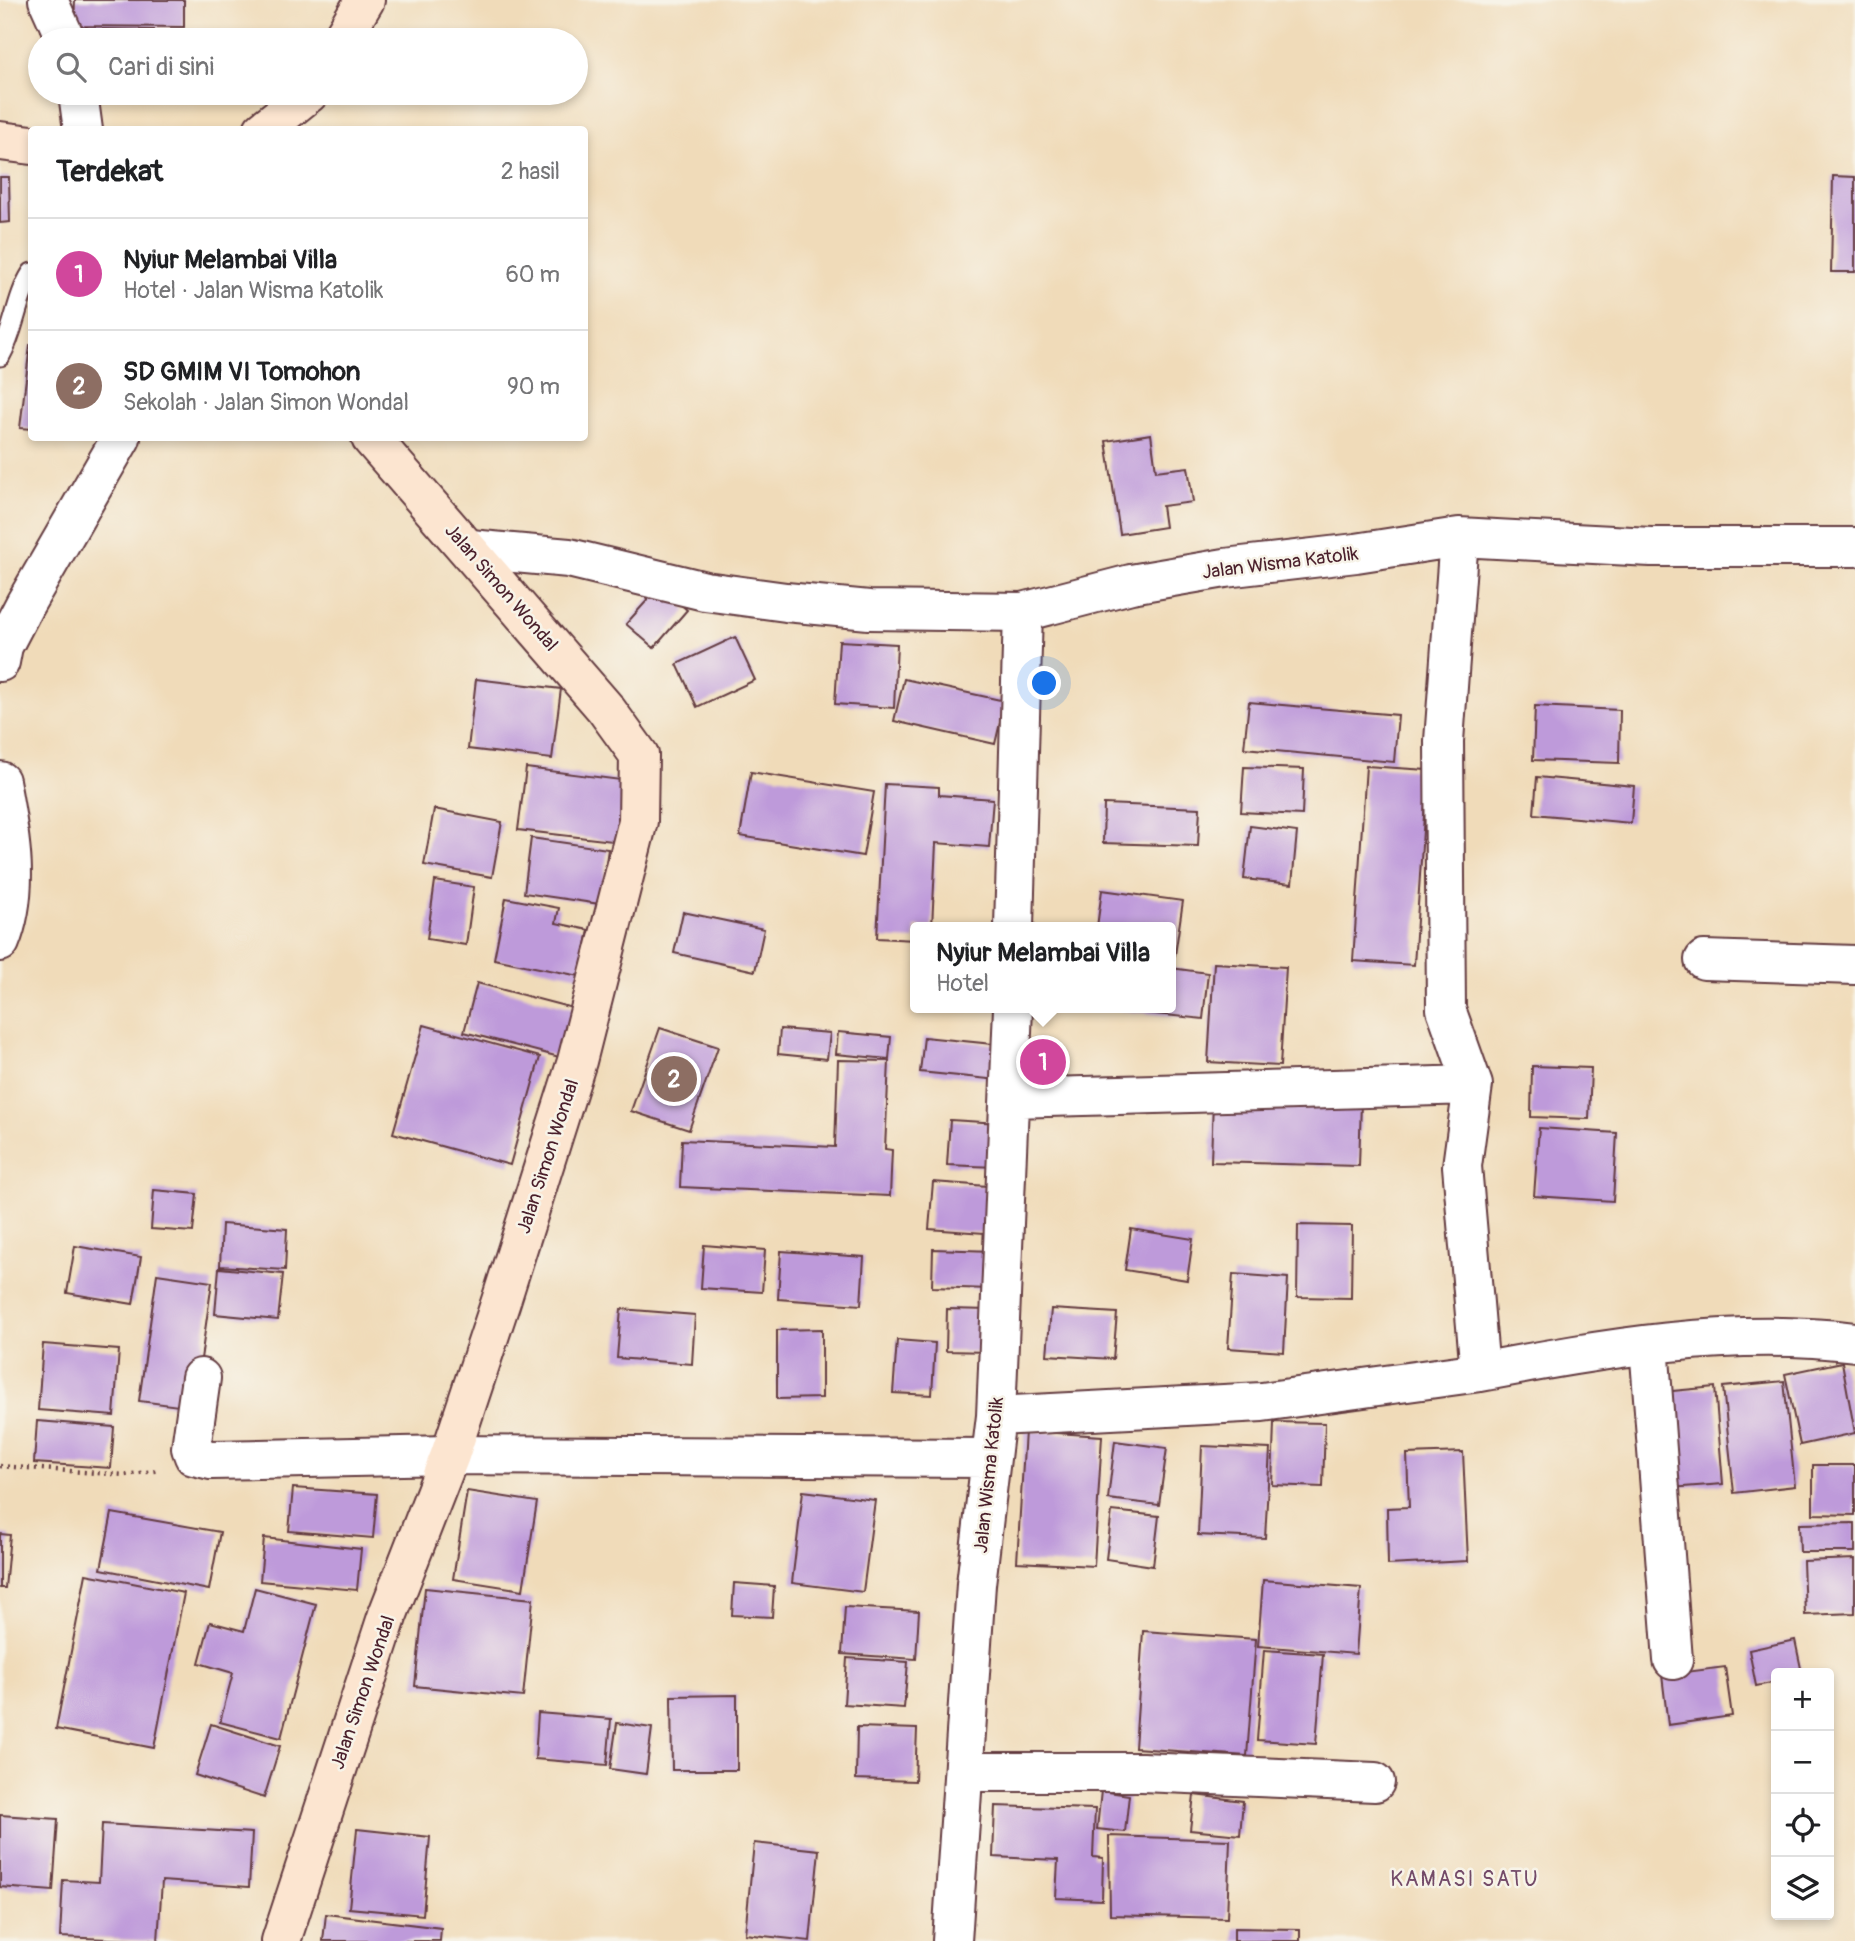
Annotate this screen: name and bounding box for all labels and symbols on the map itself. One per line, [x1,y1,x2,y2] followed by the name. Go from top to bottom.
[439,519,563,656] street label: Jalan Simon Wondal
[1201,542,1360,584] street label: Jalan Wisma Katolik
[1027,666,1061,700] your location
[1020,1036,1066,1088] pin: 1
[651,1053,697,1105] pin: 2
[512,1076,584,1237] street label: Jalan Simon Wondal
[969,1396,1009,1554] street label: Jalan Wisma Katolik
[325,1612,401,1772] street label: Jalan Simon Wondal
[1390,1866,1540,1893] district label: KAMASI SATU

